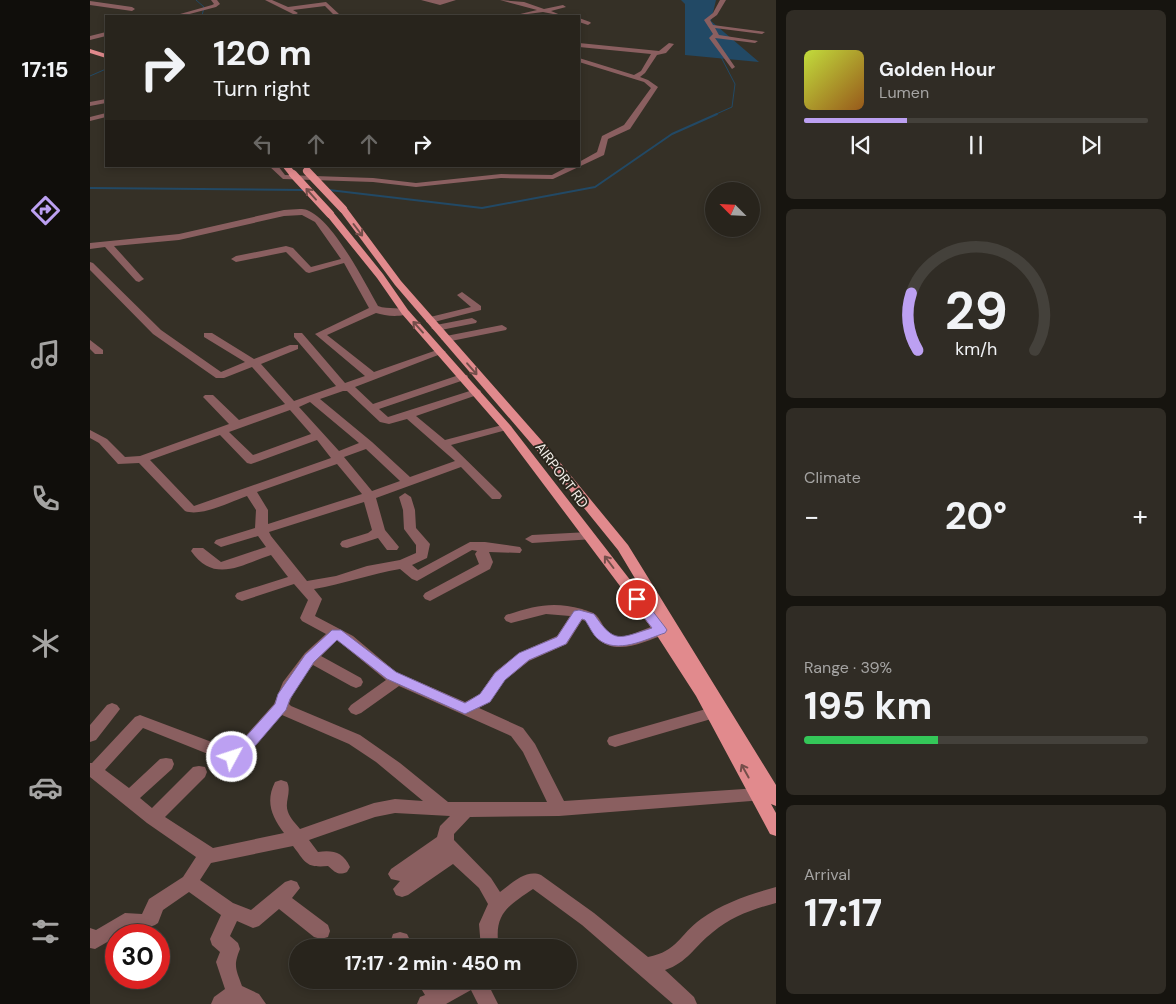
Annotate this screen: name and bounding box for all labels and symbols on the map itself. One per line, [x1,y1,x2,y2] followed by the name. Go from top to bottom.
[705,182,760,238] north arrow
[305,188,317,200] one-way arrow
[353,223,364,236] one-way arrow
[412,320,424,333] one-way arrow
[466,363,478,376] one-way arrow
[531,439,593,511] street label: AIRPORT RD
[603,556,614,569] one-way arrow
[616,578,658,620] pin
[205,730,257,782] position arrow
[740,763,750,778] one-way arrow
[105,924,170,989] speed limit sign: 30

